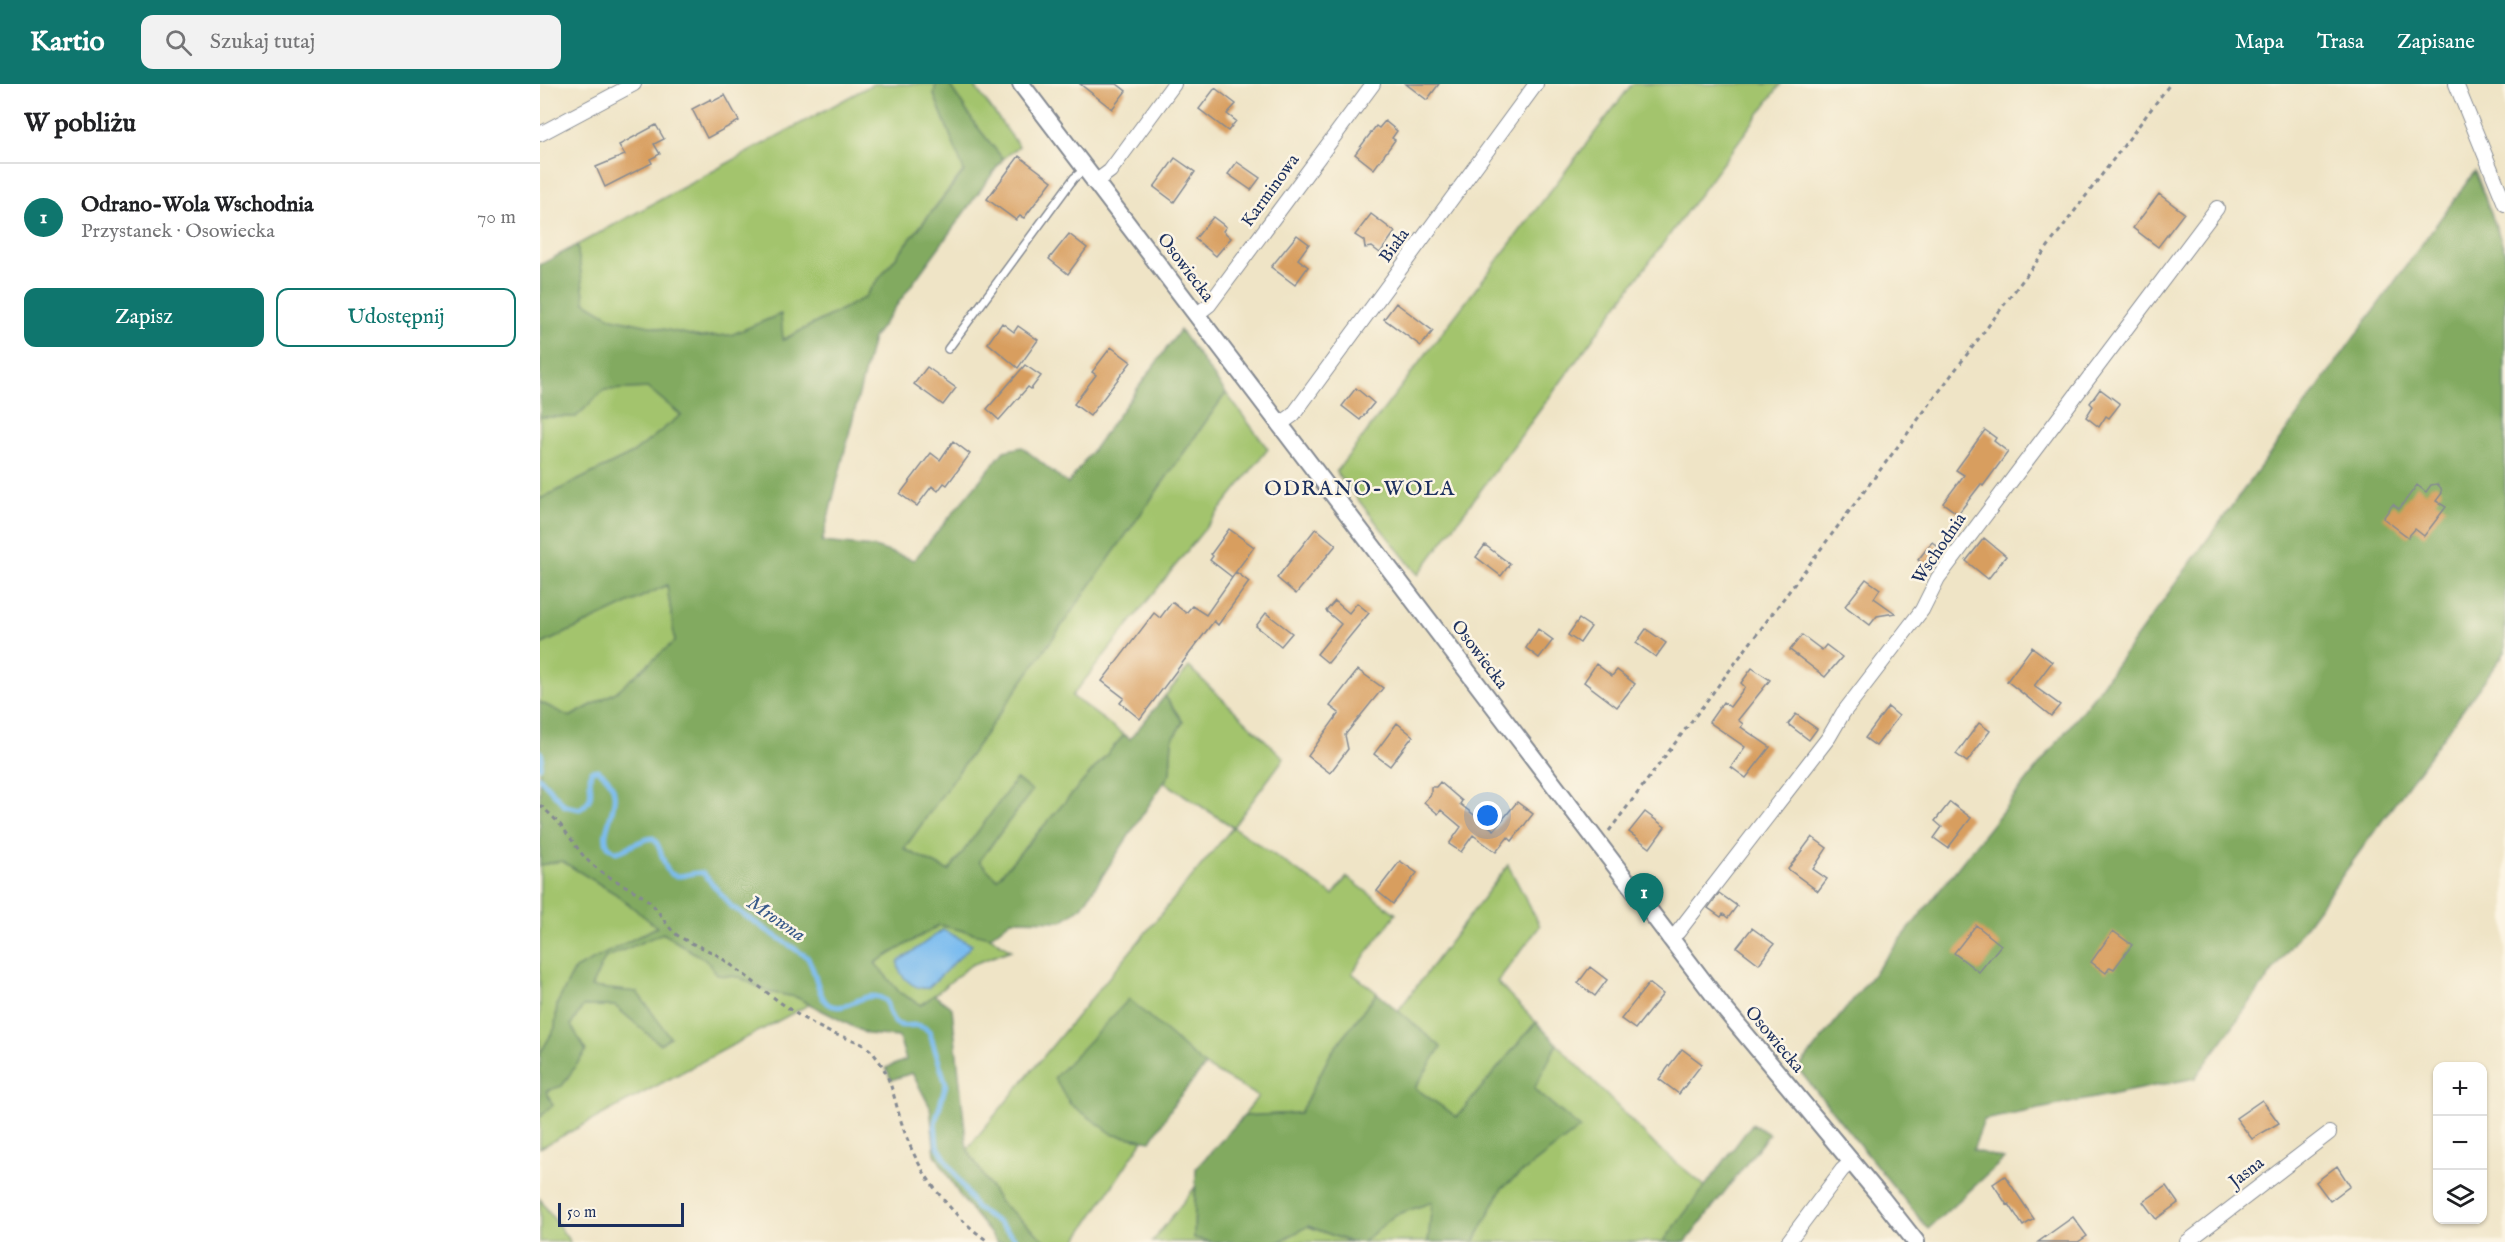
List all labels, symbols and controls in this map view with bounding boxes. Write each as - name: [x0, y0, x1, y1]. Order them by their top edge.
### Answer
- search box: [141, 15, 561, 69]
- text: Kartio: [30, 25, 105, 60]
- icon: search: [162, 26, 195, 59]
- text: Szukaj tutaj: [210, 28, 315, 56]
- text: Mapa: [2235, 29, 2284, 56]
- text: Trasa: [2317, 29, 2364, 56]
- text: Zapisane: [2397, 29, 2475, 56]
- text: W pobliżu: [24, 107, 136, 140]
- street label: Karminowa: [1237, 150, 1305, 232]
- text: Odrano-Wola Wschodnia: [81, 191, 314, 219]
- text: 1: [40, 205, 47, 230]
- text: 70 m: [477, 205, 516, 230]
- text: Przystanek · Osowiecka: [81, 219, 275, 244]
- street label: Biała: [1375, 224, 1415, 268]
- street label: Osowiecka: [1152, 229, 1219, 307]
- button: Zapisz: [24, 288, 264, 347]
- button: Udostępnij: [276, 288, 516, 347]
- district label: ODRANO-WOLA: [1264, 476, 1456, 503]
- street label: Wschodnia: [1908, 509, 1972, 589]
- street label: Osowiecka: [1446, 616, 1513, 694]
- your location: [1473, 801, 1502, 830]
- pin: 1: [1624, 874, 1664, 923]
- water label: Mrowna: [742, 890, 810, 948]
- street label: Osowiecka: [1739, 1002, 1809, 1078]
- map controls: [2433, 1062, 2487, 1224]
- button: +: [2433, 1062, 2487, 1116]
- button: −: [2433, 1116, 2487, 1170]
- street label: Jasna: [2223, 1152, 2269, 1195]
- button: layers: [2433, 1170, 2487, 1224]
- scale bar: [558, 1200, 684, 1228]
- text: 50 m: [567, 1203, 596, 1223]

